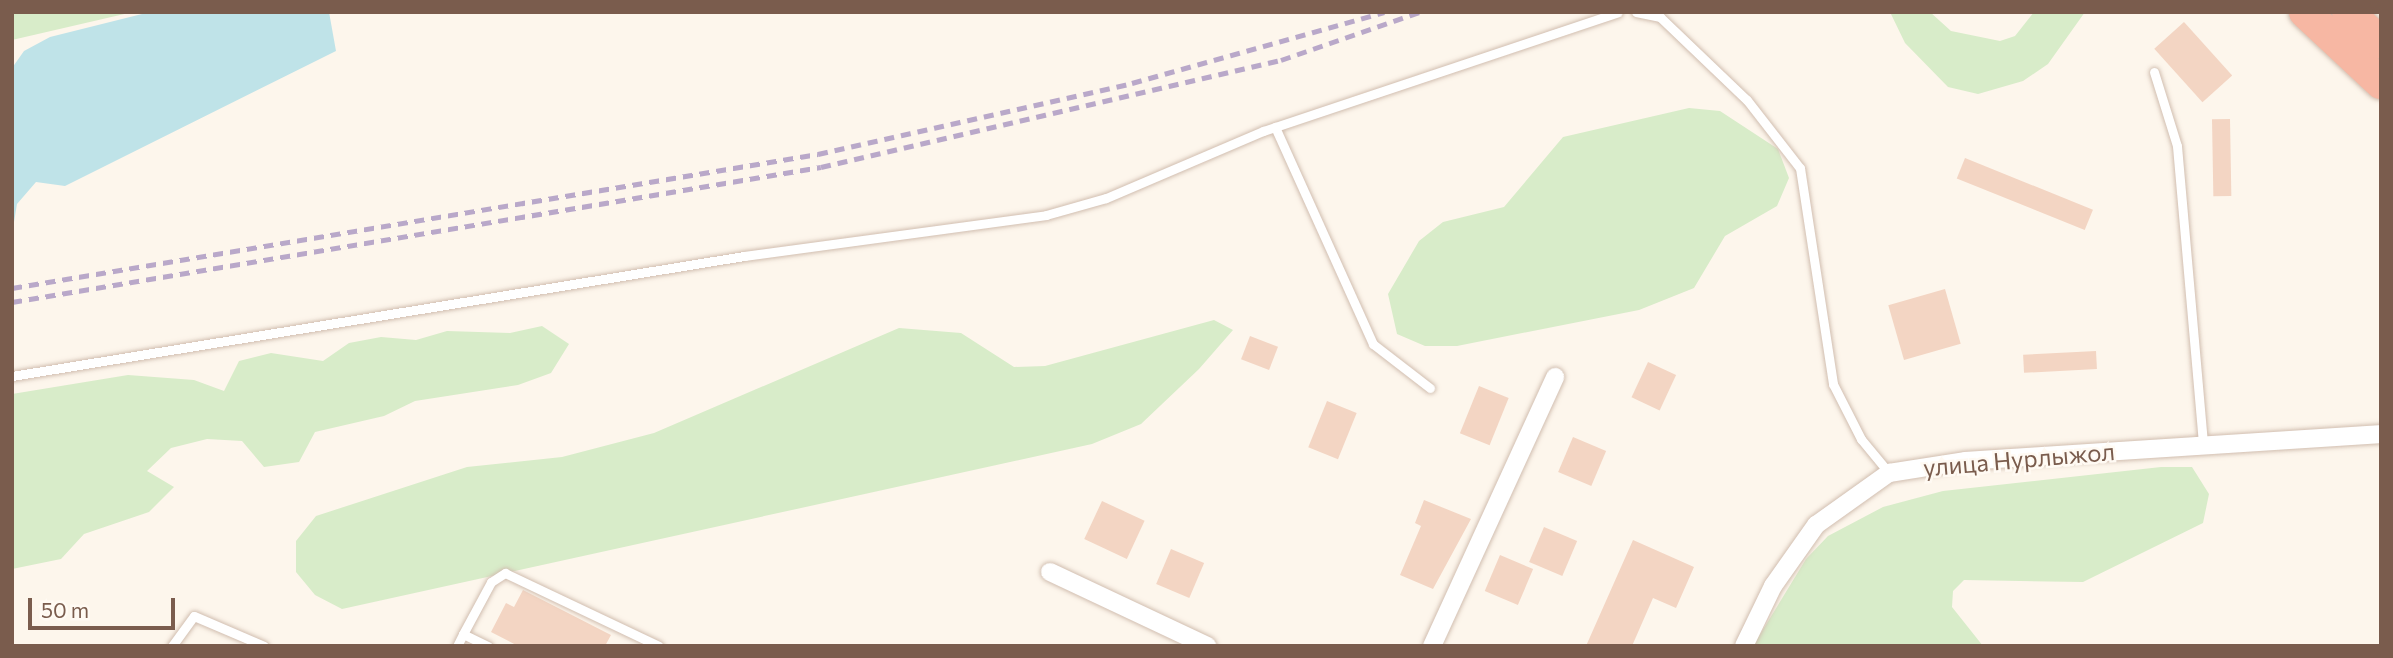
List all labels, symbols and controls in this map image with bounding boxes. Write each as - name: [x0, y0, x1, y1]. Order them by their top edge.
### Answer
- street label: улица Нурлыжол: [1922, 436, 2116, 482]
- scale bar: [32, 584, 178, 628]
- text: 50 m: [41, 597, 89, 622]

